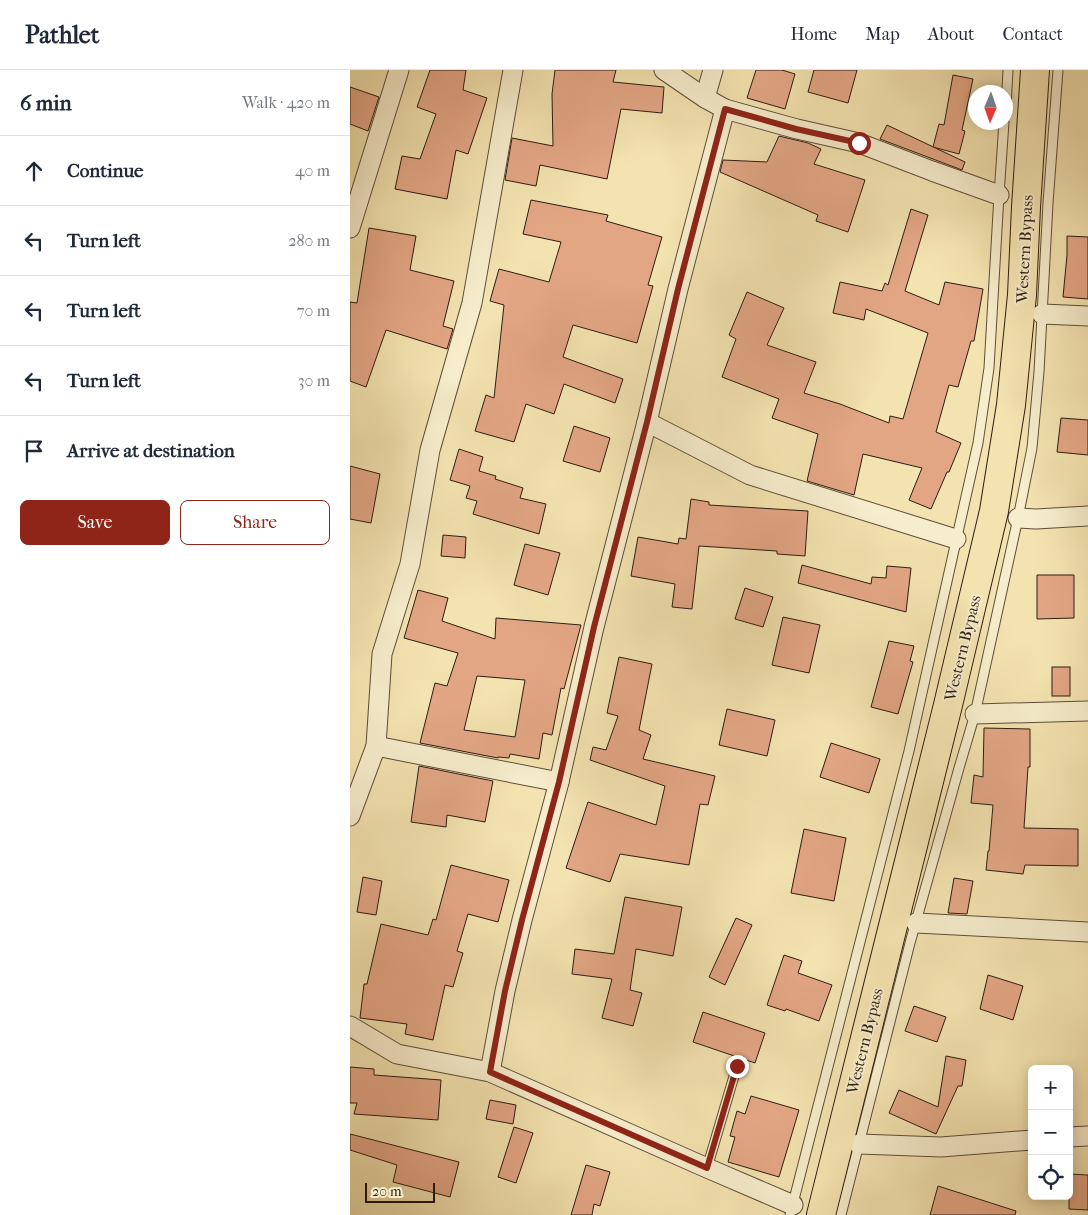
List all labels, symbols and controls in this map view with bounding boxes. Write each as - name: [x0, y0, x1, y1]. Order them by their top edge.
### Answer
- text: Pathlet: [25, 21, 99, 49]
- text: Home: [790, 24, 837, 45]
- text: Map: [865, 24, 900, 45]
- text: About: [928, 24, 974, 45]
- text: Contact: [1002, 24, 1063, 45]
- north arrow: [968, 85, 1013, 130]
- text: 6 min: [20, 91, 72, 115]
- text: Walk · 420 m: [242, 93, 330, 112]
- route start: [848, 132, 871, 155]
- icon: ahead: [20, 157, 48, 185]
- text: Continue: [67, 160, 143, 182]
- text: 40 m: [295, 161, 330, 180]
- street label: Western Bypass: [1012, 194, 1037, 305]
- icon: left: [20, 227, 48, 255]
- text: Turn left: [67, 230, 141, 252]
- text: 280 m: [288, 231, 330, 250]
- icon: left: [20, 297, 48, 325]
- text: Turn left: [67, 300, 141, 322]
- text: 70 m: [297, 301, 330, 320]
- icon: left: [20, 367, 48, 395]
- text: Turn left: [67, 370, 141, 392]
- text: 30 m: [298, 371, 330, 390]
- icon: arrive: [20, 437, 48, 465]
- text: Arrive at destination: [67, 440, 235, 462]
- button: Save: [20, 500, 170, 545]
- button: Share: [180, 500, 330, 545]
- street label: Western Bypass: [940, 593, 985, 704]
- street label: Western Bypass: [842, 986, 887, 1097]
- route end: [726, 1055, 749, 1078]
- map controls: [1028, 1065, 1073, 1200]
- button: +: [1028, 1065, 1073, 1110]
- button: −: [1028, 1110, 1073, 1155]
- button: locate: [1028, 1155, 1073, 1200]
- scale bar: [365, 1180, 435, 1203]
- text: 20 m: [372, 1183, 402, 1200]

